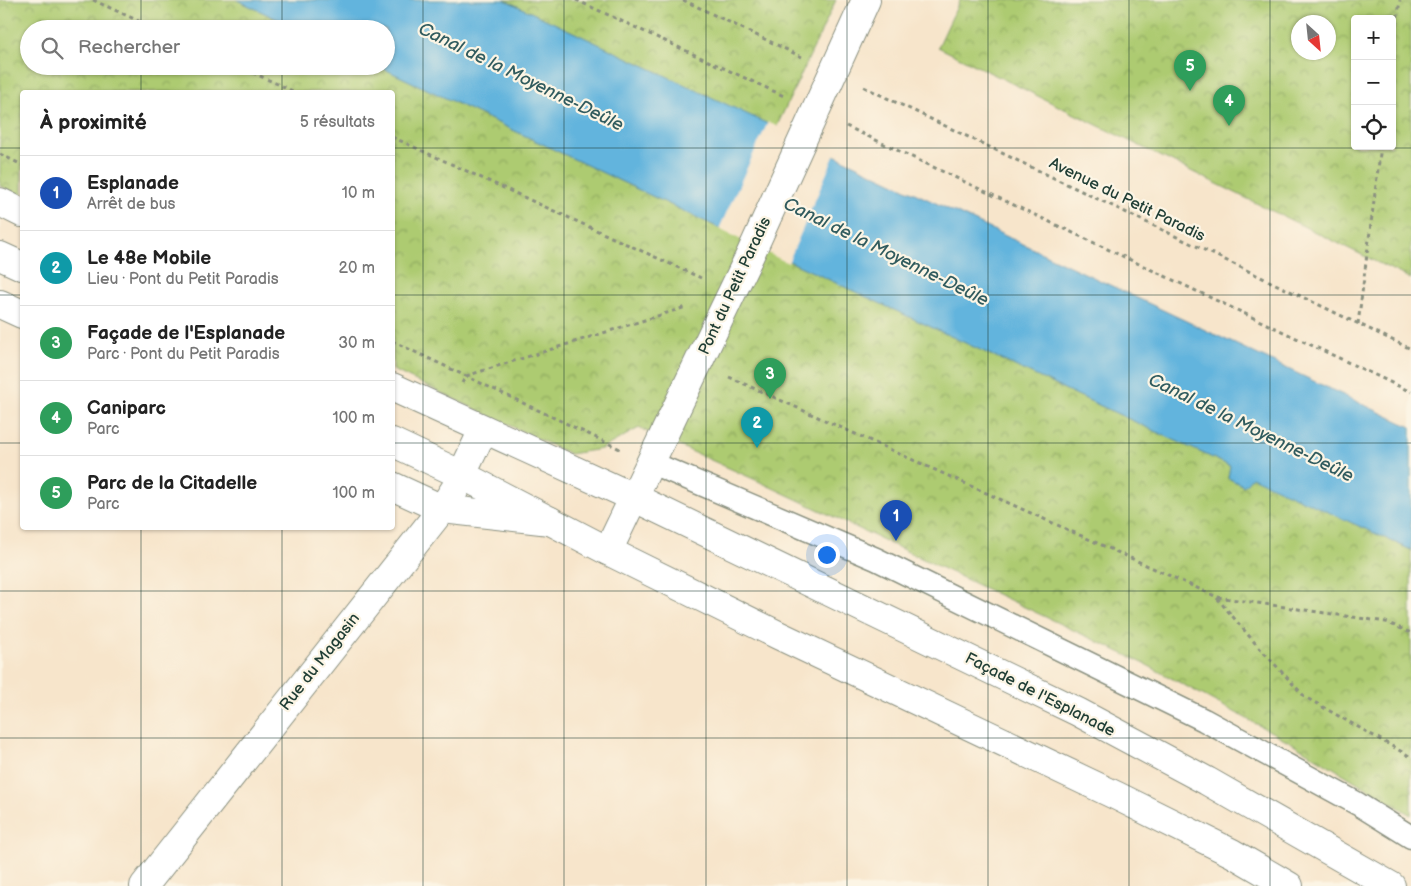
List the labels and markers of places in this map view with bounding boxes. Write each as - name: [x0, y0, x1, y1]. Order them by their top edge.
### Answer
- pin: 5: [1174, 50, 1206, 91]
- pin: 4: [1213, 85, 1245, 126]
- pin: 3: [754, 358, 786, 399]
- pin: 2: [741, 407, 773, 448]
- pin: 1: [880, 500, 912, 541]

